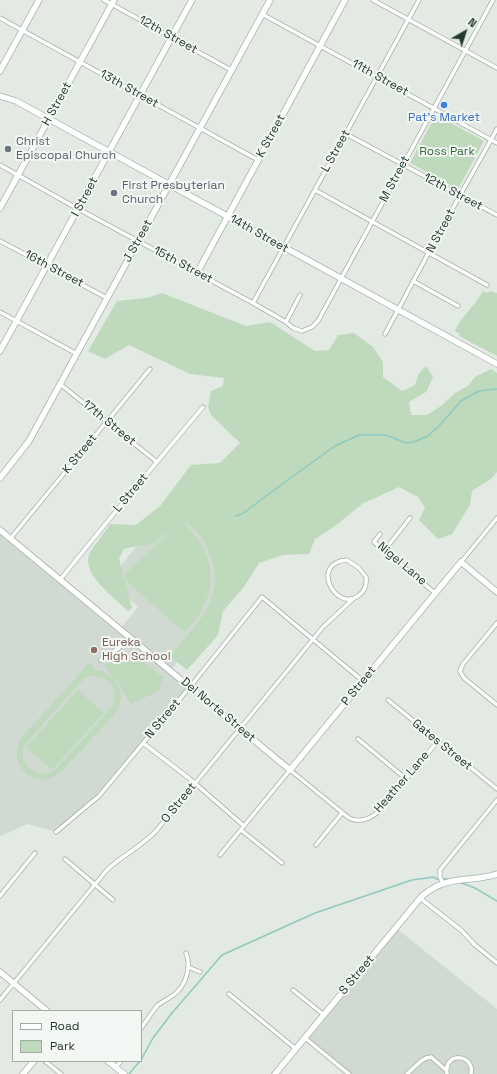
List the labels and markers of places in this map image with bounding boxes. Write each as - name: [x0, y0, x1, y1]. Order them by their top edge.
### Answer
- marker: Pat's Market: [439, 100, 449, 110]
- place label: Pat's Market: [408, 111, 480, 125]
- place label: Christ Episcopal Church: [16, 135, 116, 163]
- marker: Christ Episcopal Church: [3, 144, 13, 154]
- place label: First Presbyterian Church: [122, 179, 225, 207]
- marker: First Presbyterian Church: [109, 188, 119, 198]
- place label: Eureka High School: [102, 636, 171, 664]
- marker: Eureka High School: [89, 645, 99, 655]

